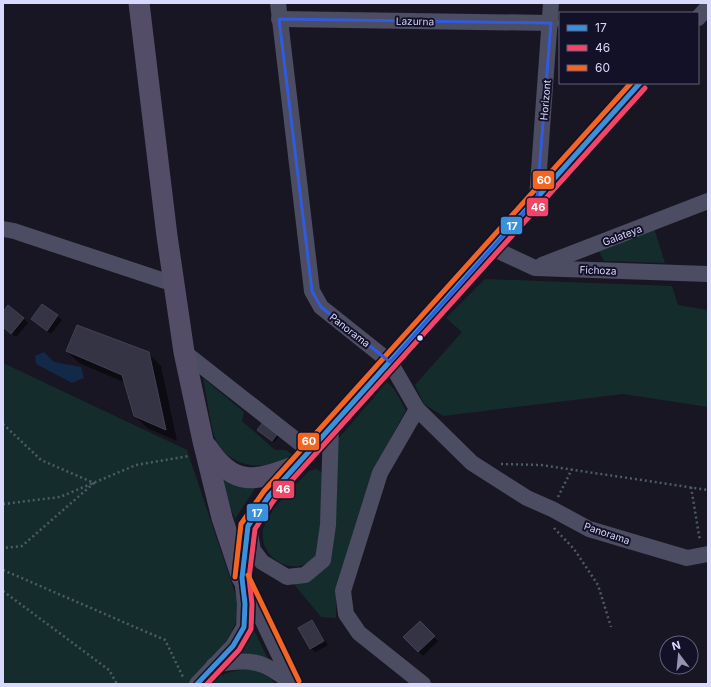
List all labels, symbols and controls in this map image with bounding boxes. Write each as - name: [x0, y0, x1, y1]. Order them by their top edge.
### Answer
- legend: [559, 12, 699, 84]
- street label: Lazurna: [396, 15, 434, 27]
- text: 17: [595, 20, 607, 35]
- text: 46: [595, 40, 610, 55]
- text: 60: [595, 60, 610, 75]
- street label: Horizont: [537, 79, 553, 121]
- line badge: 60: [532, 170, 555, 190]
- text: 60: [537, 173, 551, 187]
- line badge: 46: [526, 197, 549, 217]
- text: 46: [531, 200, 545, 214]
- line badge: 17: [500, 216, 523, 235]
- text: 17: [506, 219, 518, 233]
- street label: Galateya: [601, 222, 643, 248]
- street label: Fichoza: [579, 263, 617, 277]
- street label: Panorama: [328, 311, 372, 349]
- unlabelled marker: [415, 333, 425, 343]
- line badge: 60: [297, 432, 320, 451]
- text: 60: [302, 434, 316, 448]
- line badge: 46: [272, 480, 295, 499]
- text: 46: [276, 482, 290, 496]
- line badge: 17: [246, 503, 269, 522]
- text: 17: [251, 506, 263, 520]
- street label: Panorama: [583, 520, 631, 546]
- north arrow: [659, 635, 699, 675]
- text: N: [670, 638, 682, 653]

